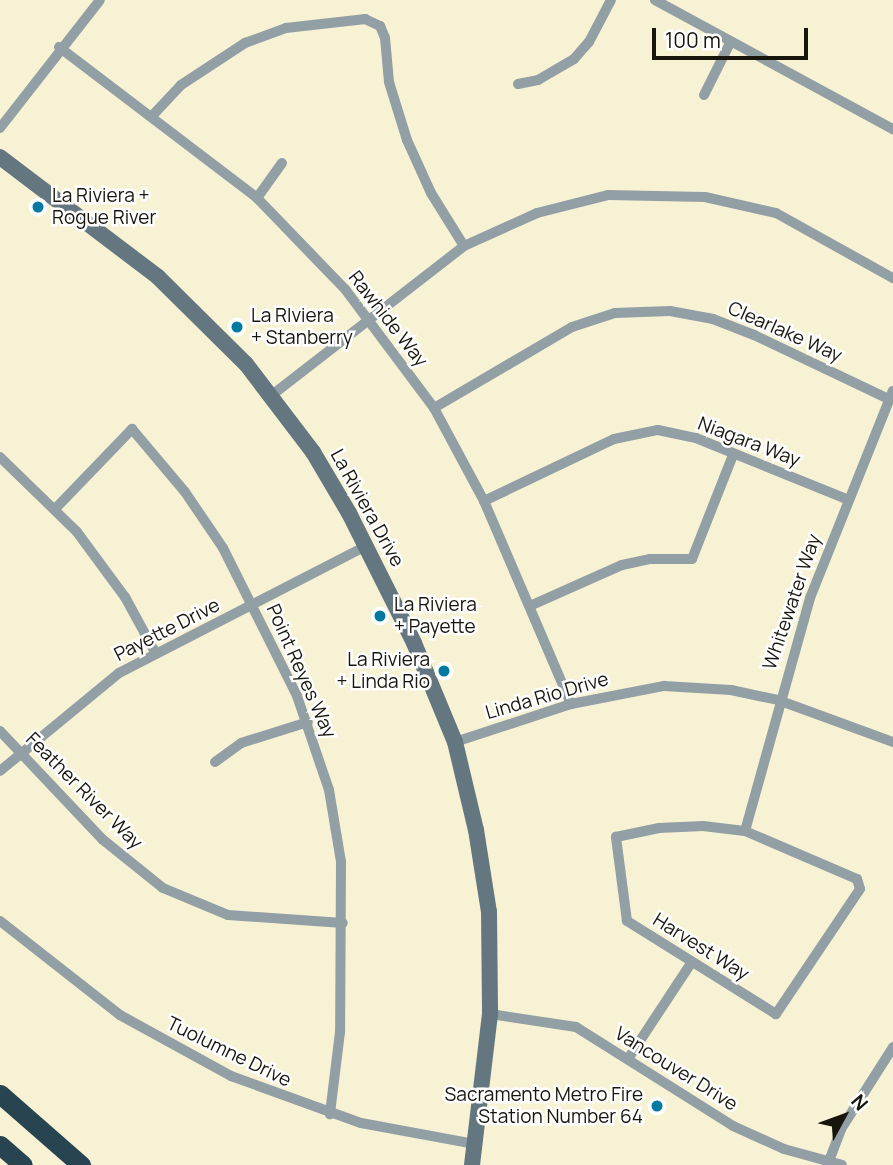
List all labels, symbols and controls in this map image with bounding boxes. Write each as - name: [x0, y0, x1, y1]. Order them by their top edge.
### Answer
- scale bar: [655, 14, 811, 58]
- text: 100 m: [665, 26, 721, 54]
- place label: La Riviera + Rogue River: [52, 185, 156, 229]
- marker: La Riviera + Rogue River: [30, 199, 46, 215]
- street label: Rawhide Way: [343, 266, 433, 372]
- street label: Clearlake Way: [724, 297, 846, 367]
- place label: La RIviera + Stanberry: [251, 305, 353, 349]
- marker: La RIviera + Stanberry: [229, 319, 245, 335]
- street label: Niagara Way: [695, 412, 803, 472]
- street label: La Riviera Drive: [325, 445, 409, 571]
- street label: Whitewater Way: [758, 531, 826, 673]
- street label: Payette Drive: [111, 594, 223, 666]
- place label: La Riviera + Payette: [394, 594, 477, 638]
- street label: Point Reyes Way: [261, 601, 341, 741]
- marker: La Riviera + Payette: [372, 608, 388, 624]
- place label: La Riviera + Linda Rio: [337, 649, 430, 693]
- marker: La Riviera + Linda Rio: [436, 663, 452, 679]
- street label: Linda Rio Drive: [483, 668, 611, 724]
- street label: Feather River Way: [21, 728, 147, 854]
- street label: Harvest Way: [649, 908, 753, 986]
- street label: Tuolumne Drive: [163, 1012, 295, 1092]
- street label: Vancouver Drive: [610, 1022, 742, 1116]
- north arrow: [809, 1081, 879, 1151]
- place label: Sacramento Metro Fire Station Number 64: [445, 1084, 643, 1128]
- text: N: [846, 1089, 874, 1116]
- marker: Sacramento Metro Fire Station Number 64: [649, 1098, 665, 1114]

